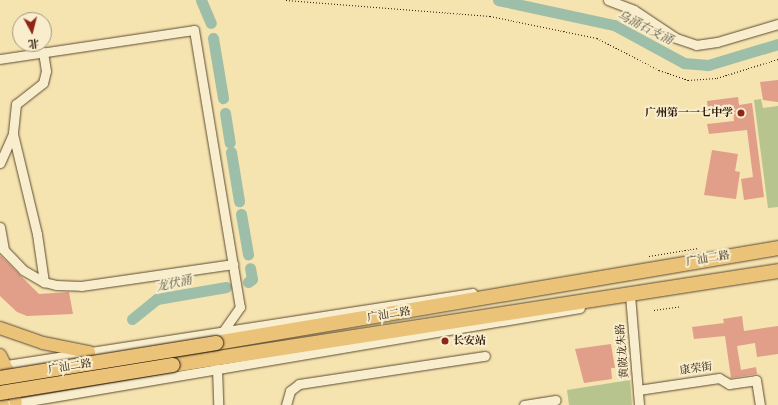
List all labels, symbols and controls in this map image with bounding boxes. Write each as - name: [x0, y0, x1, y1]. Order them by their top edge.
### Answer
- water label: 乌涌右支涌: [615, 8, 675, 48]
- north arrow: [12, 12, 52, 52]
- text: 北: [27, 36, 40, 51]
- place label: 广州第一一七中学: [645, 106, 733, 120]
- marker: 广州第一一七中学: [736, 108, 746, 118]
- street label: 广汕二路: [685, 249, 731, 269]
- water label: 龙伏涌: [155, 273, 193, 295]
- street label: 广汕二路: [366, 305, 412, 325]
- street label: 黄陂龙朱路: [614, 323, 632, 379]
- place label: 长安站: [453, 334, 486, 348]
- marker: 长安站: [440, 336, 450, 346]
- street label: 广汕二路: [47, 357, 93, 377]
- street label: 康荣街: [679, 360, 713, 378]

